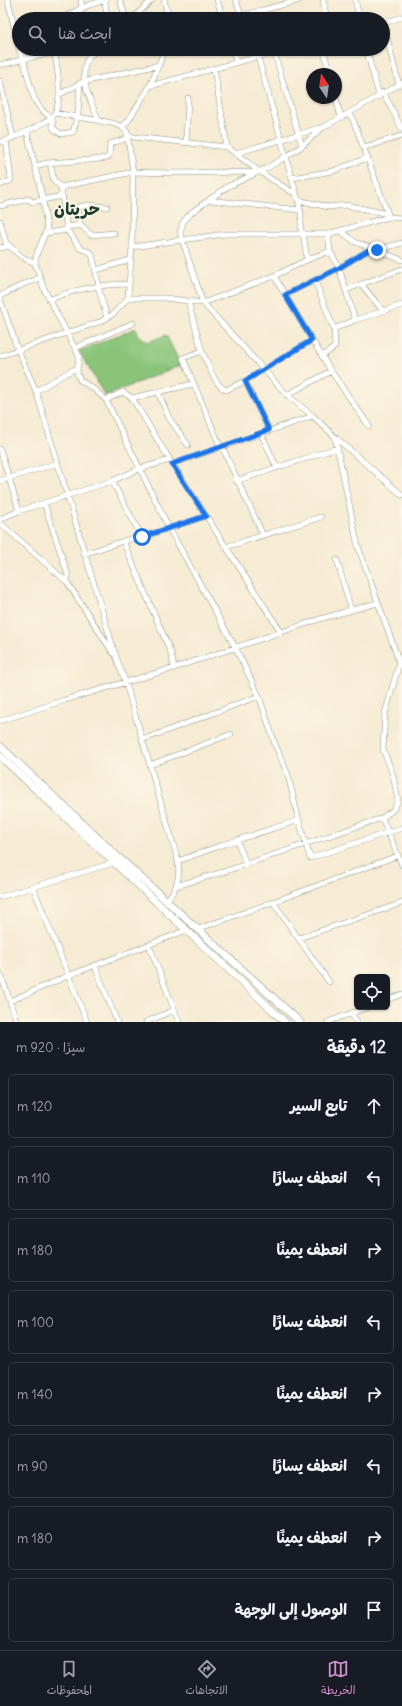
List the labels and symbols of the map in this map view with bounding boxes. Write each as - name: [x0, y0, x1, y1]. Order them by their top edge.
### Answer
- north arrow: [306, 68, 342, 104]
- district label: حريتان: [54, 198, 100, 220]
- route end: [368, 241, 386, 259]
- route start: [133, 528, 151, 546]

